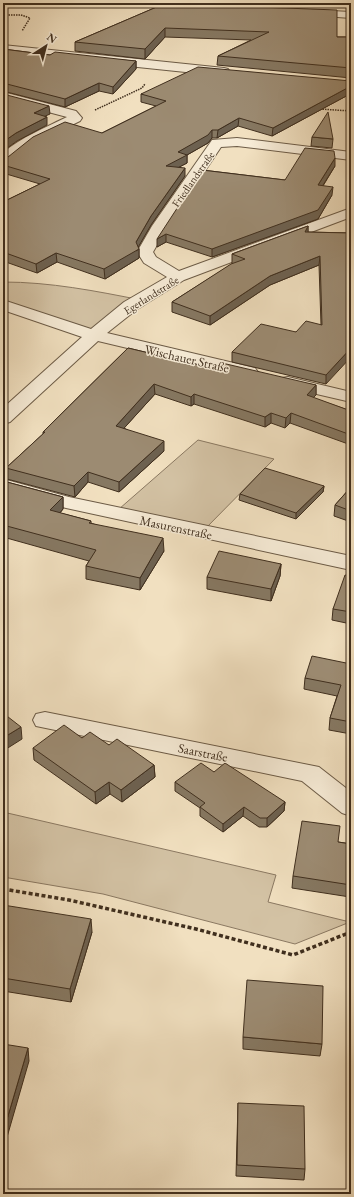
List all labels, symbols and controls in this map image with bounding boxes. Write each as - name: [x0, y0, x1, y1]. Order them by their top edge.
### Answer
- north arrow: [26, 26, 66, 66]
- text: N: [44, 30, 60, 46]
- street label: Friedlandstraße: [169, 148, 218, 210]
- street label: Egerlandstraße: [121, 272, 182, 317]
- street label: Wischauer Straße: [143, 340, 231, 376]
- street label: Masurenstraße: [138, 512, 214, 543]
- street label: Saarstraße: [177, 739, 229, 766]

